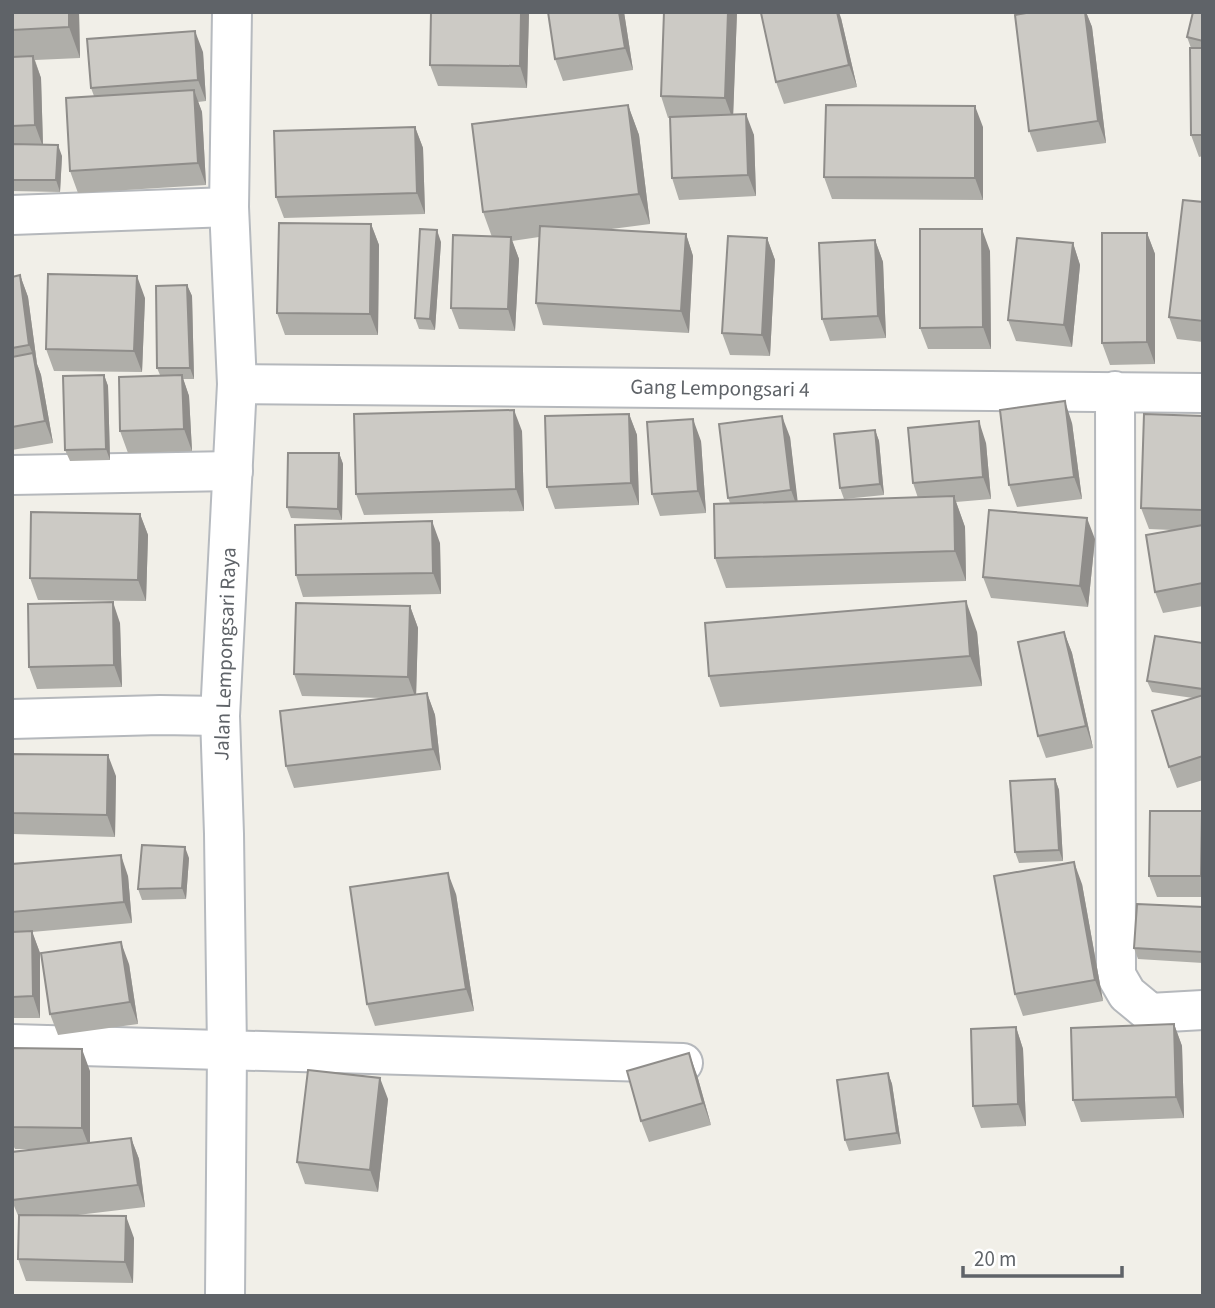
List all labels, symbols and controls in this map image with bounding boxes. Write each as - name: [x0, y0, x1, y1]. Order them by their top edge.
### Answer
- street label: Gang Lempongsari 4: [630, 371, 810, 405]
- street label: Jalan Lempongsari Raya: [206, 547, 244, 761]
- scale bar: [963, 1234, 1122, 1278]
- text: 20 m: [974, 1244, 1016, 1274]

